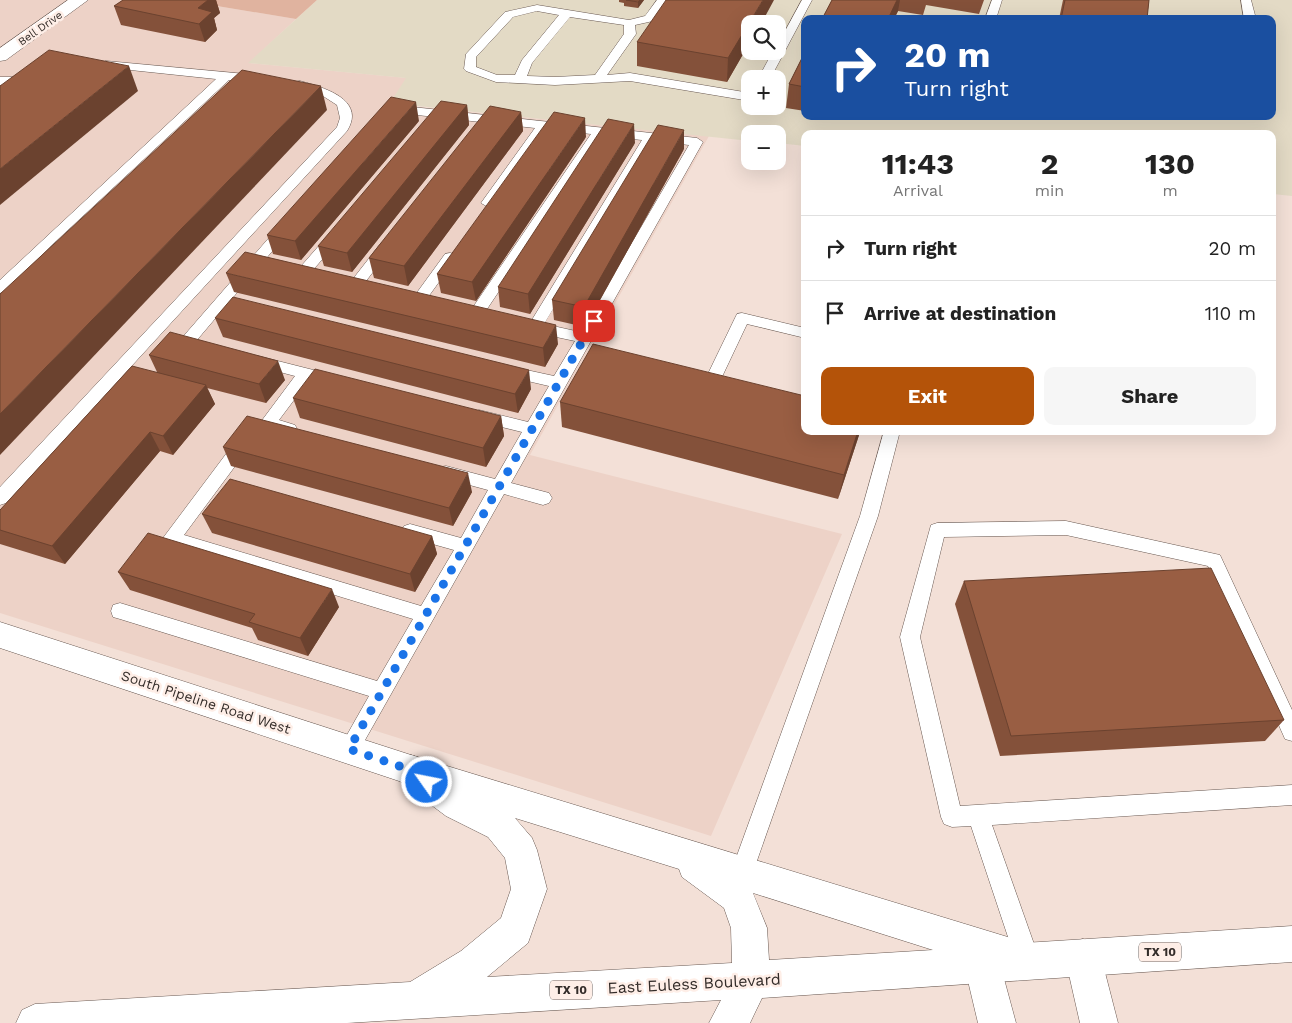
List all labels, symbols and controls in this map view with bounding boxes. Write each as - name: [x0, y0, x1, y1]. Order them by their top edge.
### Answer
- street label: Bell Drive: [16, 8, 65, 48]
- map controls: [741, 15, 786, 170]
- button: search: [741, 15, 786, 60]
- text: 20 m: [904, 34, 990, 76]
- icon: right: [821, 35, 886, 100]
- button: +: [741, 70, 786, 115]
- text: Turn right: [904, 76, 1009, 101]
- button: −: [741, 125, 786, 170]
- text: 11:43: [882, 146, 954, 181]
- text: 2: [1041, 146, 1058, 181]
- text: 130: [1145, 146, 1195, 181]
- text: Arrival: [893, 181, 943, 200]
- text: min: [1035, 181, 1064, 200]
- text: m: [1162, 181, 1178, 200]
- icon: right: [821, 234, 849, 262]
- text: Turn right: [864, 237, 957, 260]
- text: 20 m: [1209, 237, 1256, 260]
- icon: arrive: [821, 299, 849, 327]
- pin: [573, 300, 615, 342]
- text: Arrive at destination: [864, 302, 1056, 325]
- text: 110 m: [1205, 302, 1256, 325]
- icon: arrive: [580, 307, 608, 335]
- button: Exit: [821, 367, 1034, 425]
- button: Share: [1044, 367, 1256, 425]
- street label: South Pipeline Road West: [119, 667, 293, 737]
- position arrow: [400, 755, 452, 807]
- road number: TX 10: [1139, 942, 1181, 962]
- street label: East Euless Boulevard: [607, 969, 781, 998]
- road number: TX 10: [550, 980, 592, 1000]

